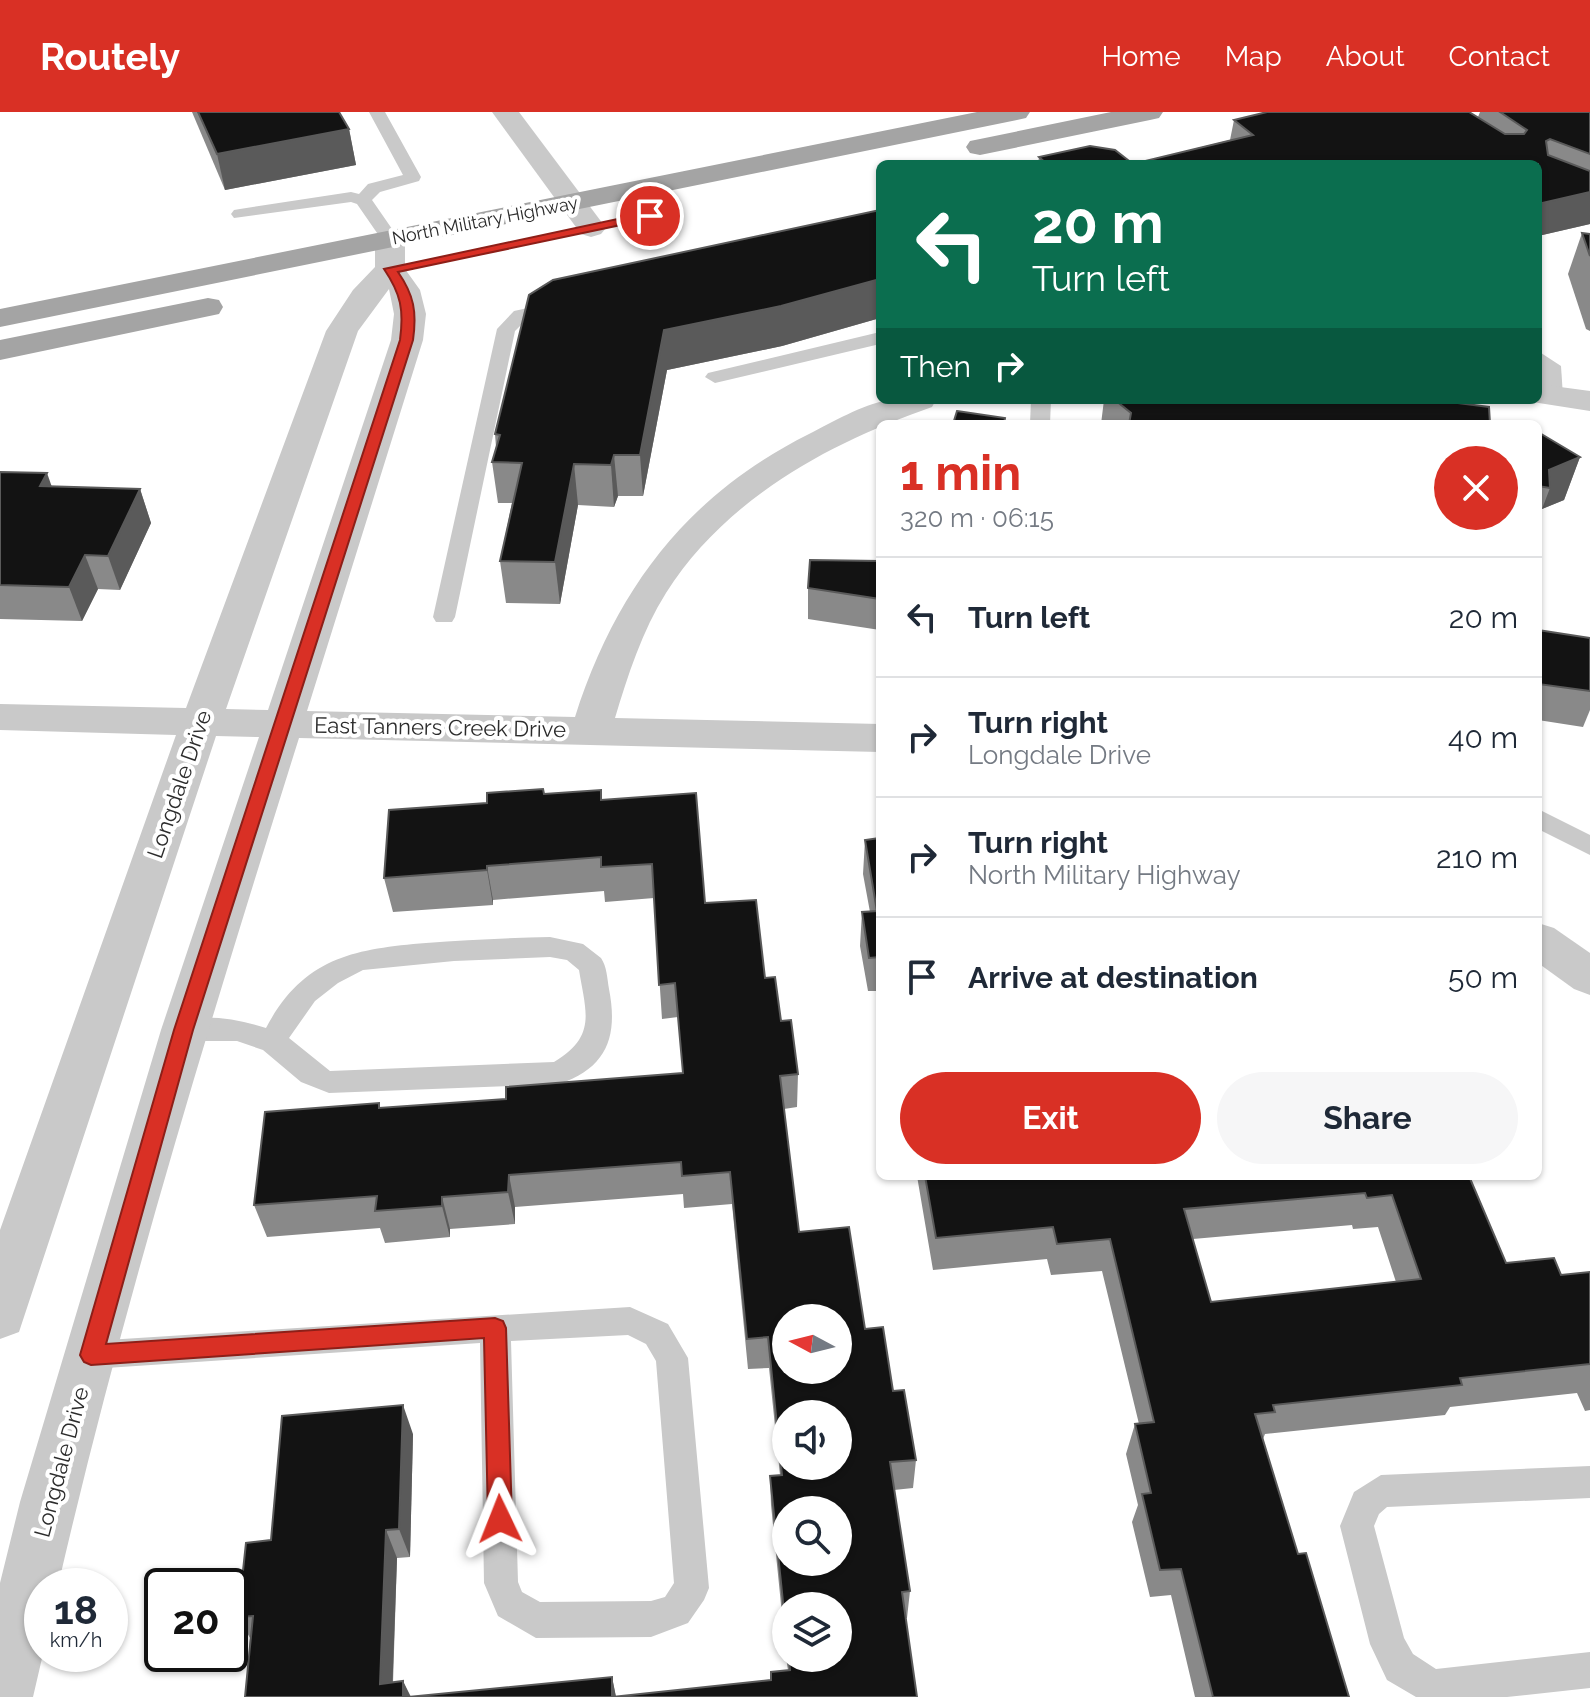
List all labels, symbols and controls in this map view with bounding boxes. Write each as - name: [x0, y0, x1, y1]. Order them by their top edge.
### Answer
- text: Routely: [40, 34, 180, 79]
- text: Home: [1101, 40, 1181, 73]
- text: Map: [1225, 40, 1282, 73]
- text: About: [1326, 40, 1405, 73]
- text: Contact: [1449, 40, 1550, 73]
- pin: [616, 182, 684, 250]
- text: 20 m: [1032, 190, 1164, 256]
- street label: North Military Highway: [390, 192, 580, 248]
- icon: left: [900, 192, 1004, 296]
- icon: arrive: [628, 194, 672, 238]
- text: Turn left: [1032, 257, 1170, 299]
- icon: right: [987, 344, 1031, 388]
- text: Then: [900, 349, 971, 384]
- text: 1 min: [900, 445, 1021, 501]
- button: close: [1434, 446, 1518, 530]
- text: 320 m · 06:15: [900, 503, 1054, 533]
- icon: left: [900, 595, 944, 639]
- text: Turn left: [968, 600, 1090, 635]
- text: 20 m: [1449, 600, 1518, 635]
- text: Turn right: [968, 705, 1108, 740]
- street label: Longdale Drive: [142, 707, 217, 861]
- street label: East Tanners Creek Drive: [314, 712, 566, 742]
- icon: right: [900, 715, 944, 759]
- text: 40 m: [1448, 720, 1518, 755]
- text: Longdale Drive: [968, 740, 1151, 770]
- text: Turn right: [968, 825, 1108, 860]
- icon: right: [900, 835, 944, 879]
- text: 210 m: [1436, 840, 1518, 875]
- text: North Military Highway: [968, 860, 1241, 890]
- icon: arrive: [900, 955, 944, 999]
- text: Arrive at destination: [968, 960, 1258, 995]
- text: 50 m: [1448, 960, 1518, 995]
- button: Exit: [900, 1072, 1201, 1164]
- button: Share: [1217, 1072, 1518, 1164]
- north arrow: [772, 1304, 852, 1384]
- map controls: [772, 1304, 852, 1672]
- street label: Longdale Drive: [28, 1384, 94, 1540]
- button: sound: [772, 1400, 852, 1480]
- position arrow: [458, 1477, 542, 1561]
- button: search: [772, 1496, 852, 1576]
- speed limit sign: 20: [144, 1568, 248, 1672]
- text: 18: [54, 1586, 98, 1633]
- button: layers: [772, 1592, 852, 1672]
- text: km/h: [50, 1628, 102, 1652]

